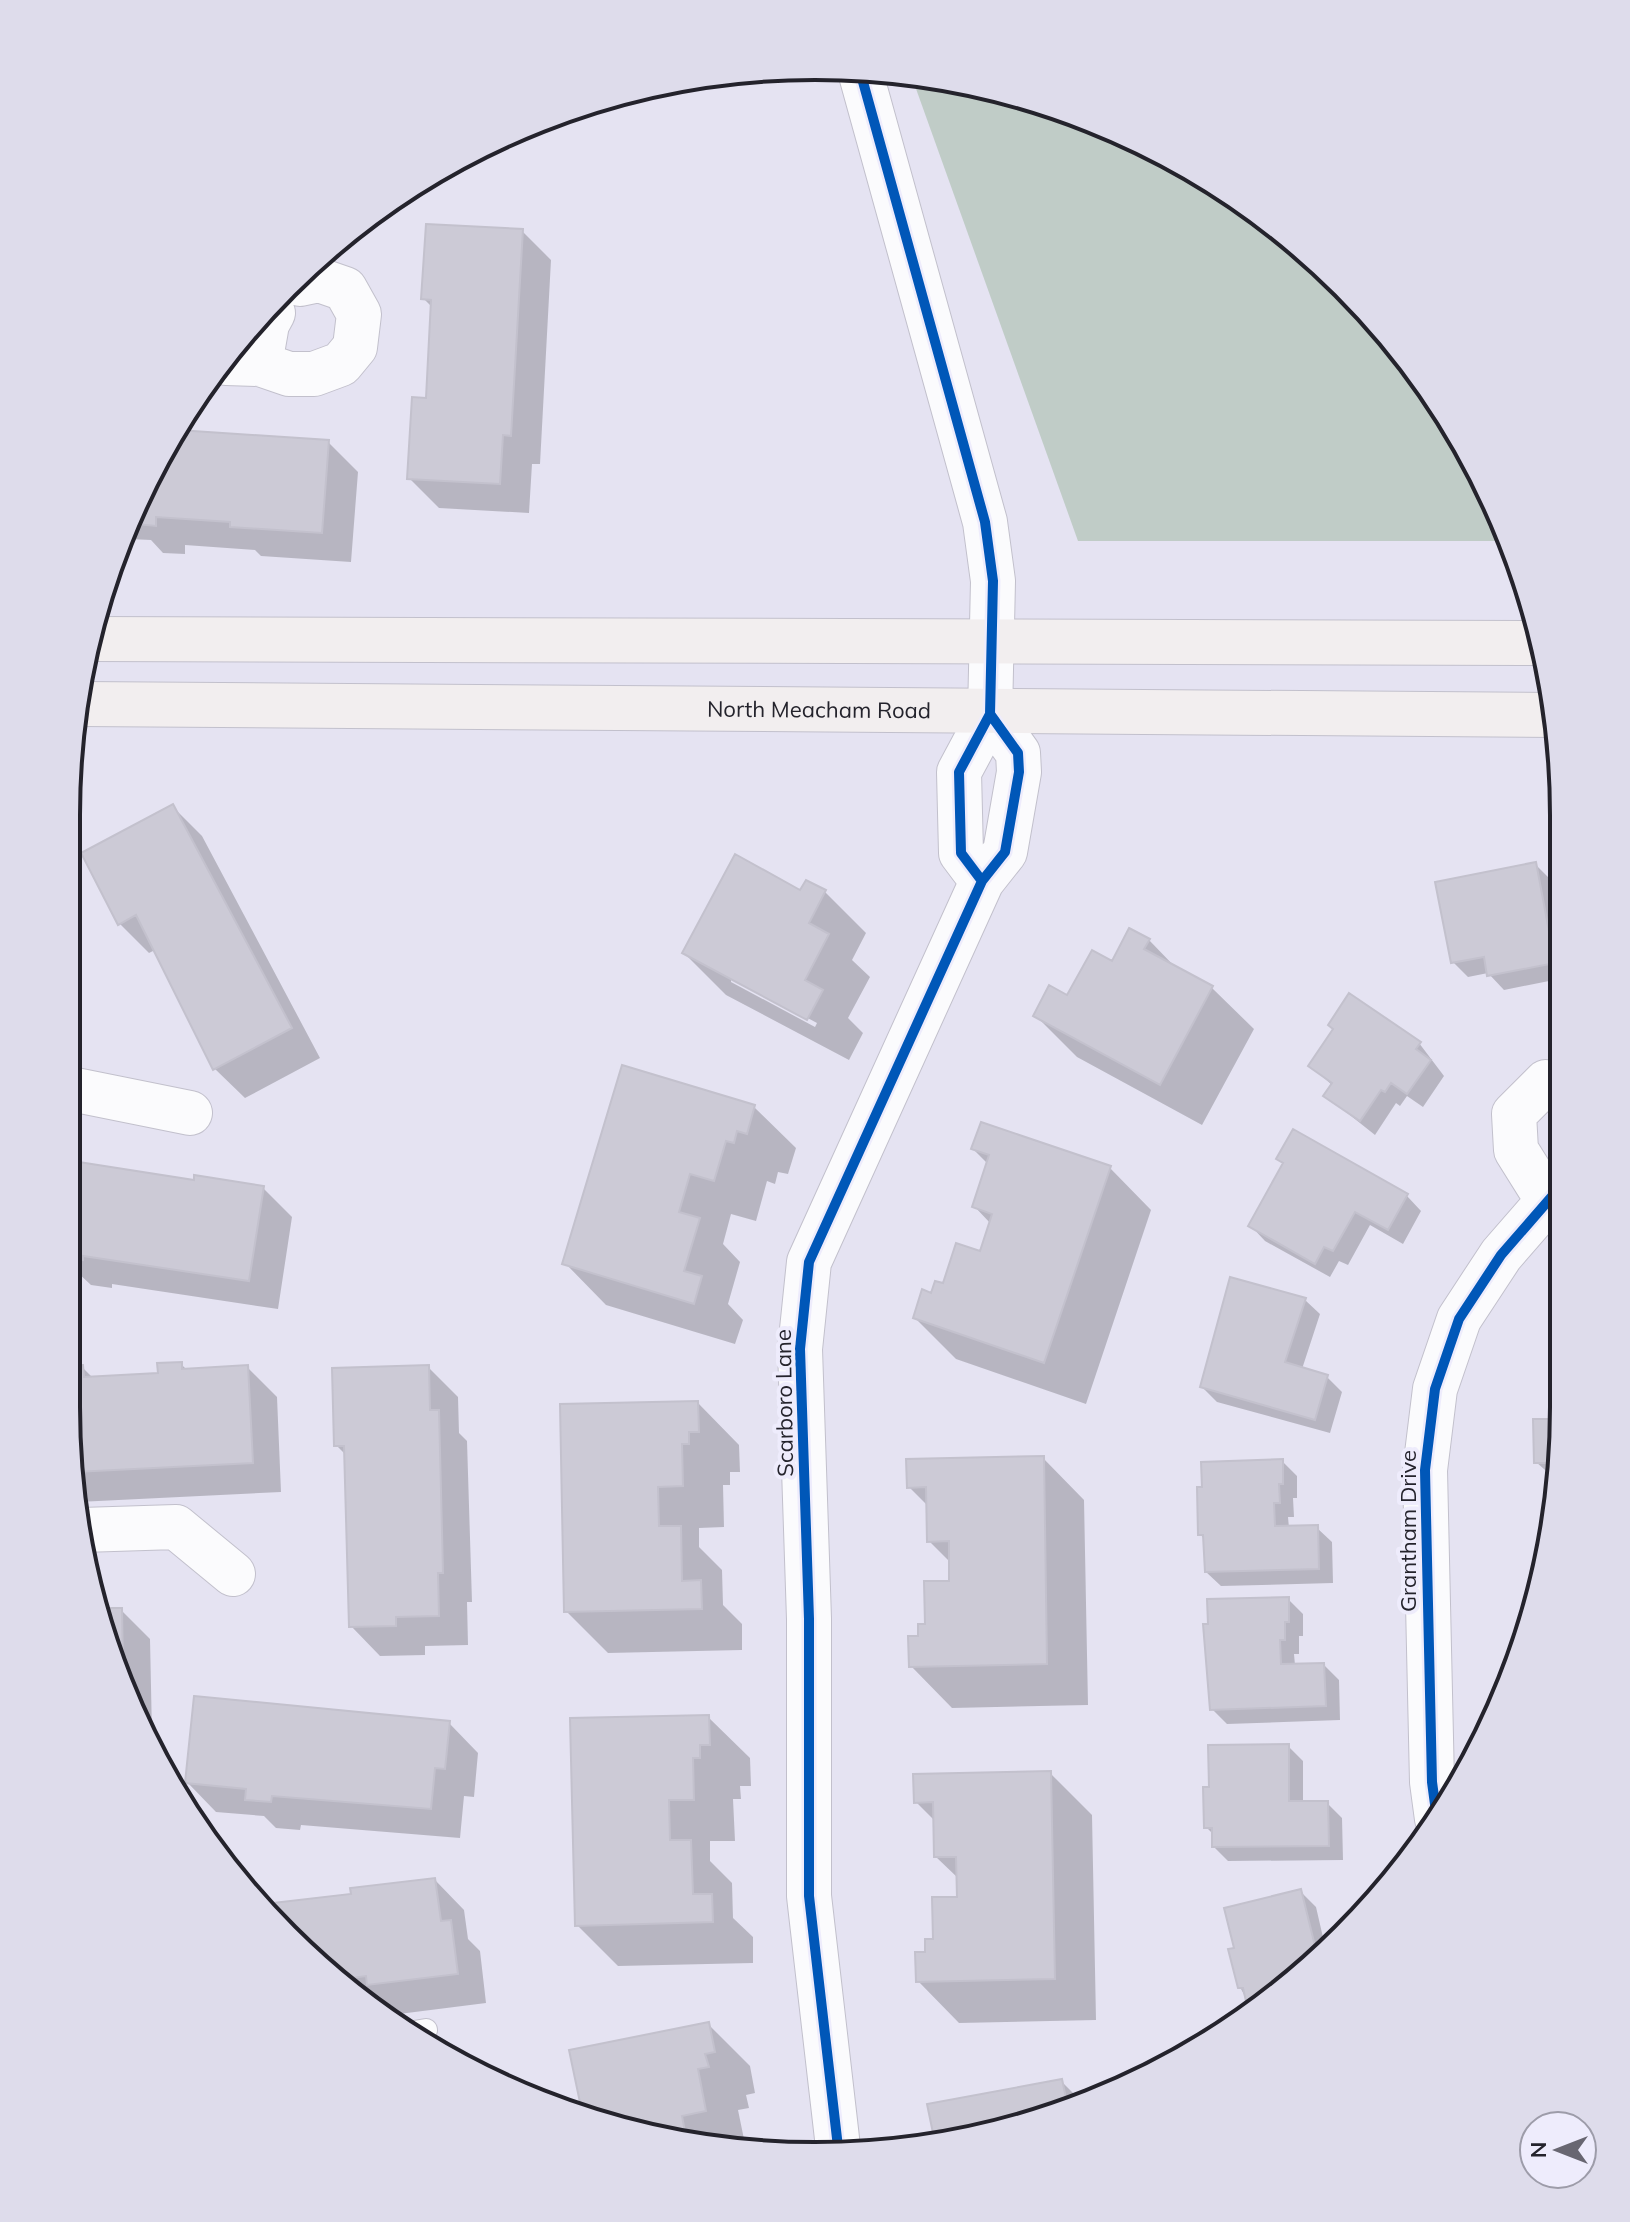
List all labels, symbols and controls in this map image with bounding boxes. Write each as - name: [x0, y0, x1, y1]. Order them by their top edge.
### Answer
- street label: North Meacham Road: [707, 695, 931, 724]
- street label: Scarboro Lane: [769, 1329, 799, 1477]
- street label: Grantham Drive: [1394, 1450, 1422, 1612]
- north arrow: [1518, 2110, 1598, 2190]
- text: N: [1524, 2142, 1552, 2158]

